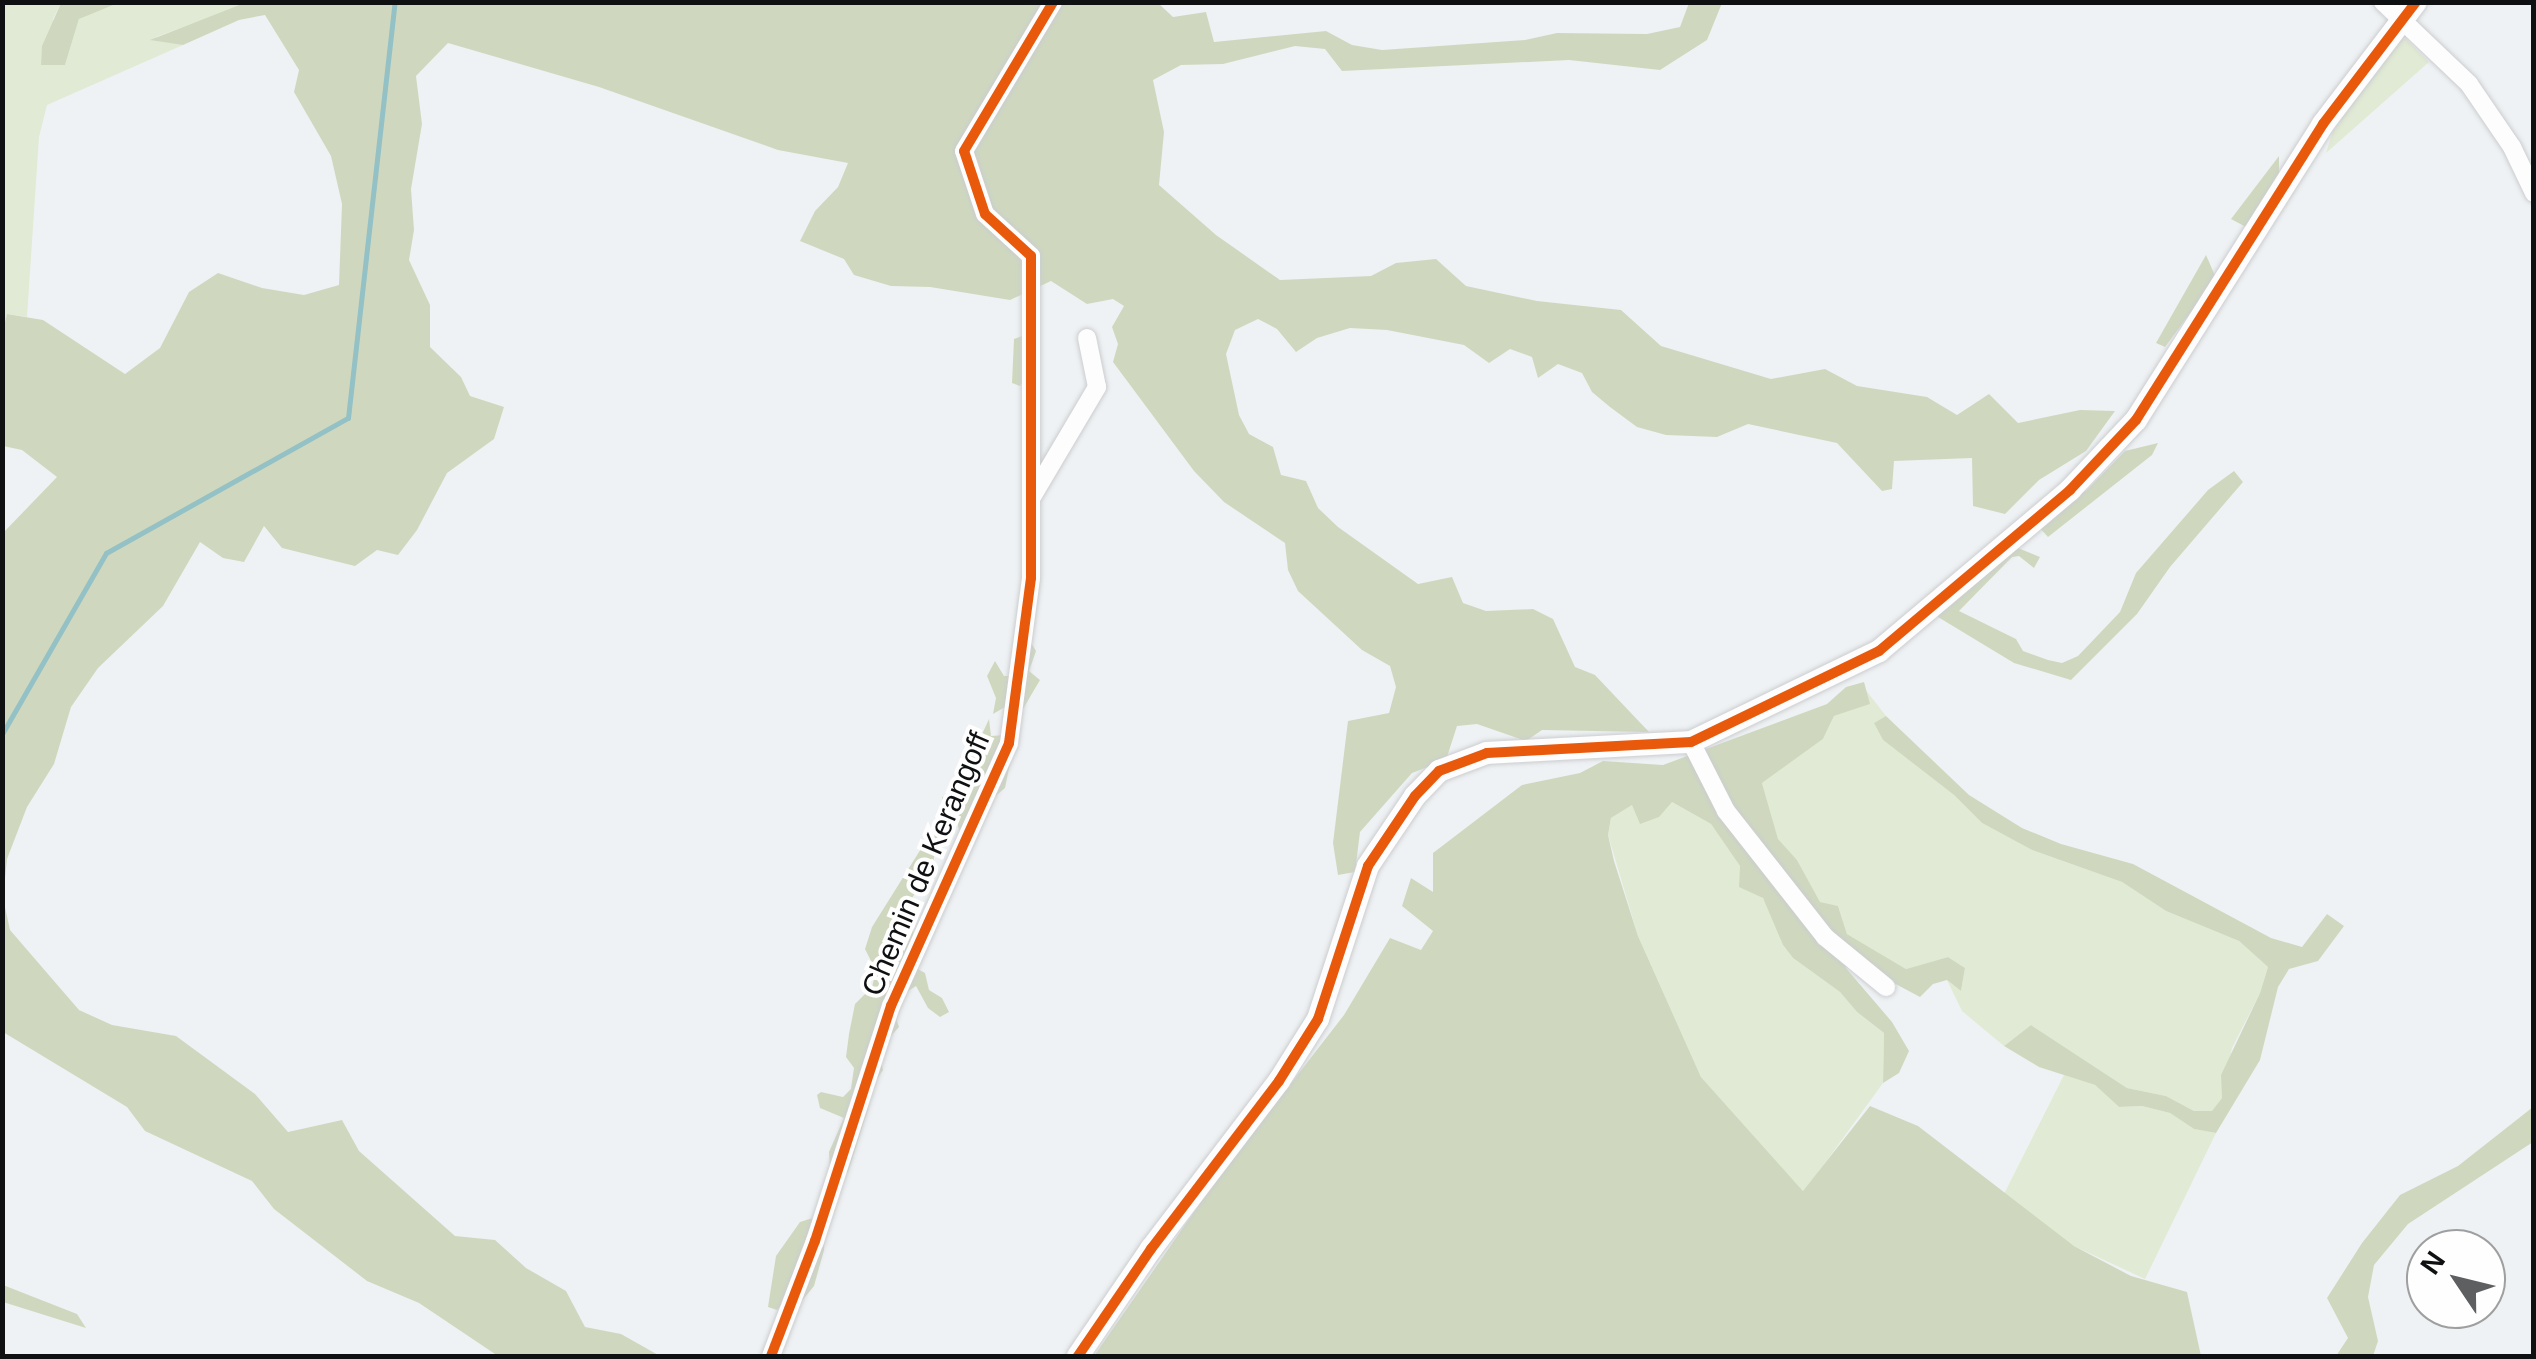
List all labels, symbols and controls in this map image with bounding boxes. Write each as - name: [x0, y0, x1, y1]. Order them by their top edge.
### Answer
- street label: Chemin de Kerangoff: [854, 727, 998, 1001]
- north arrow: [2406, 1229, 2506, 1329]
- text: N: [2414, 1245, 2451, 1280]

